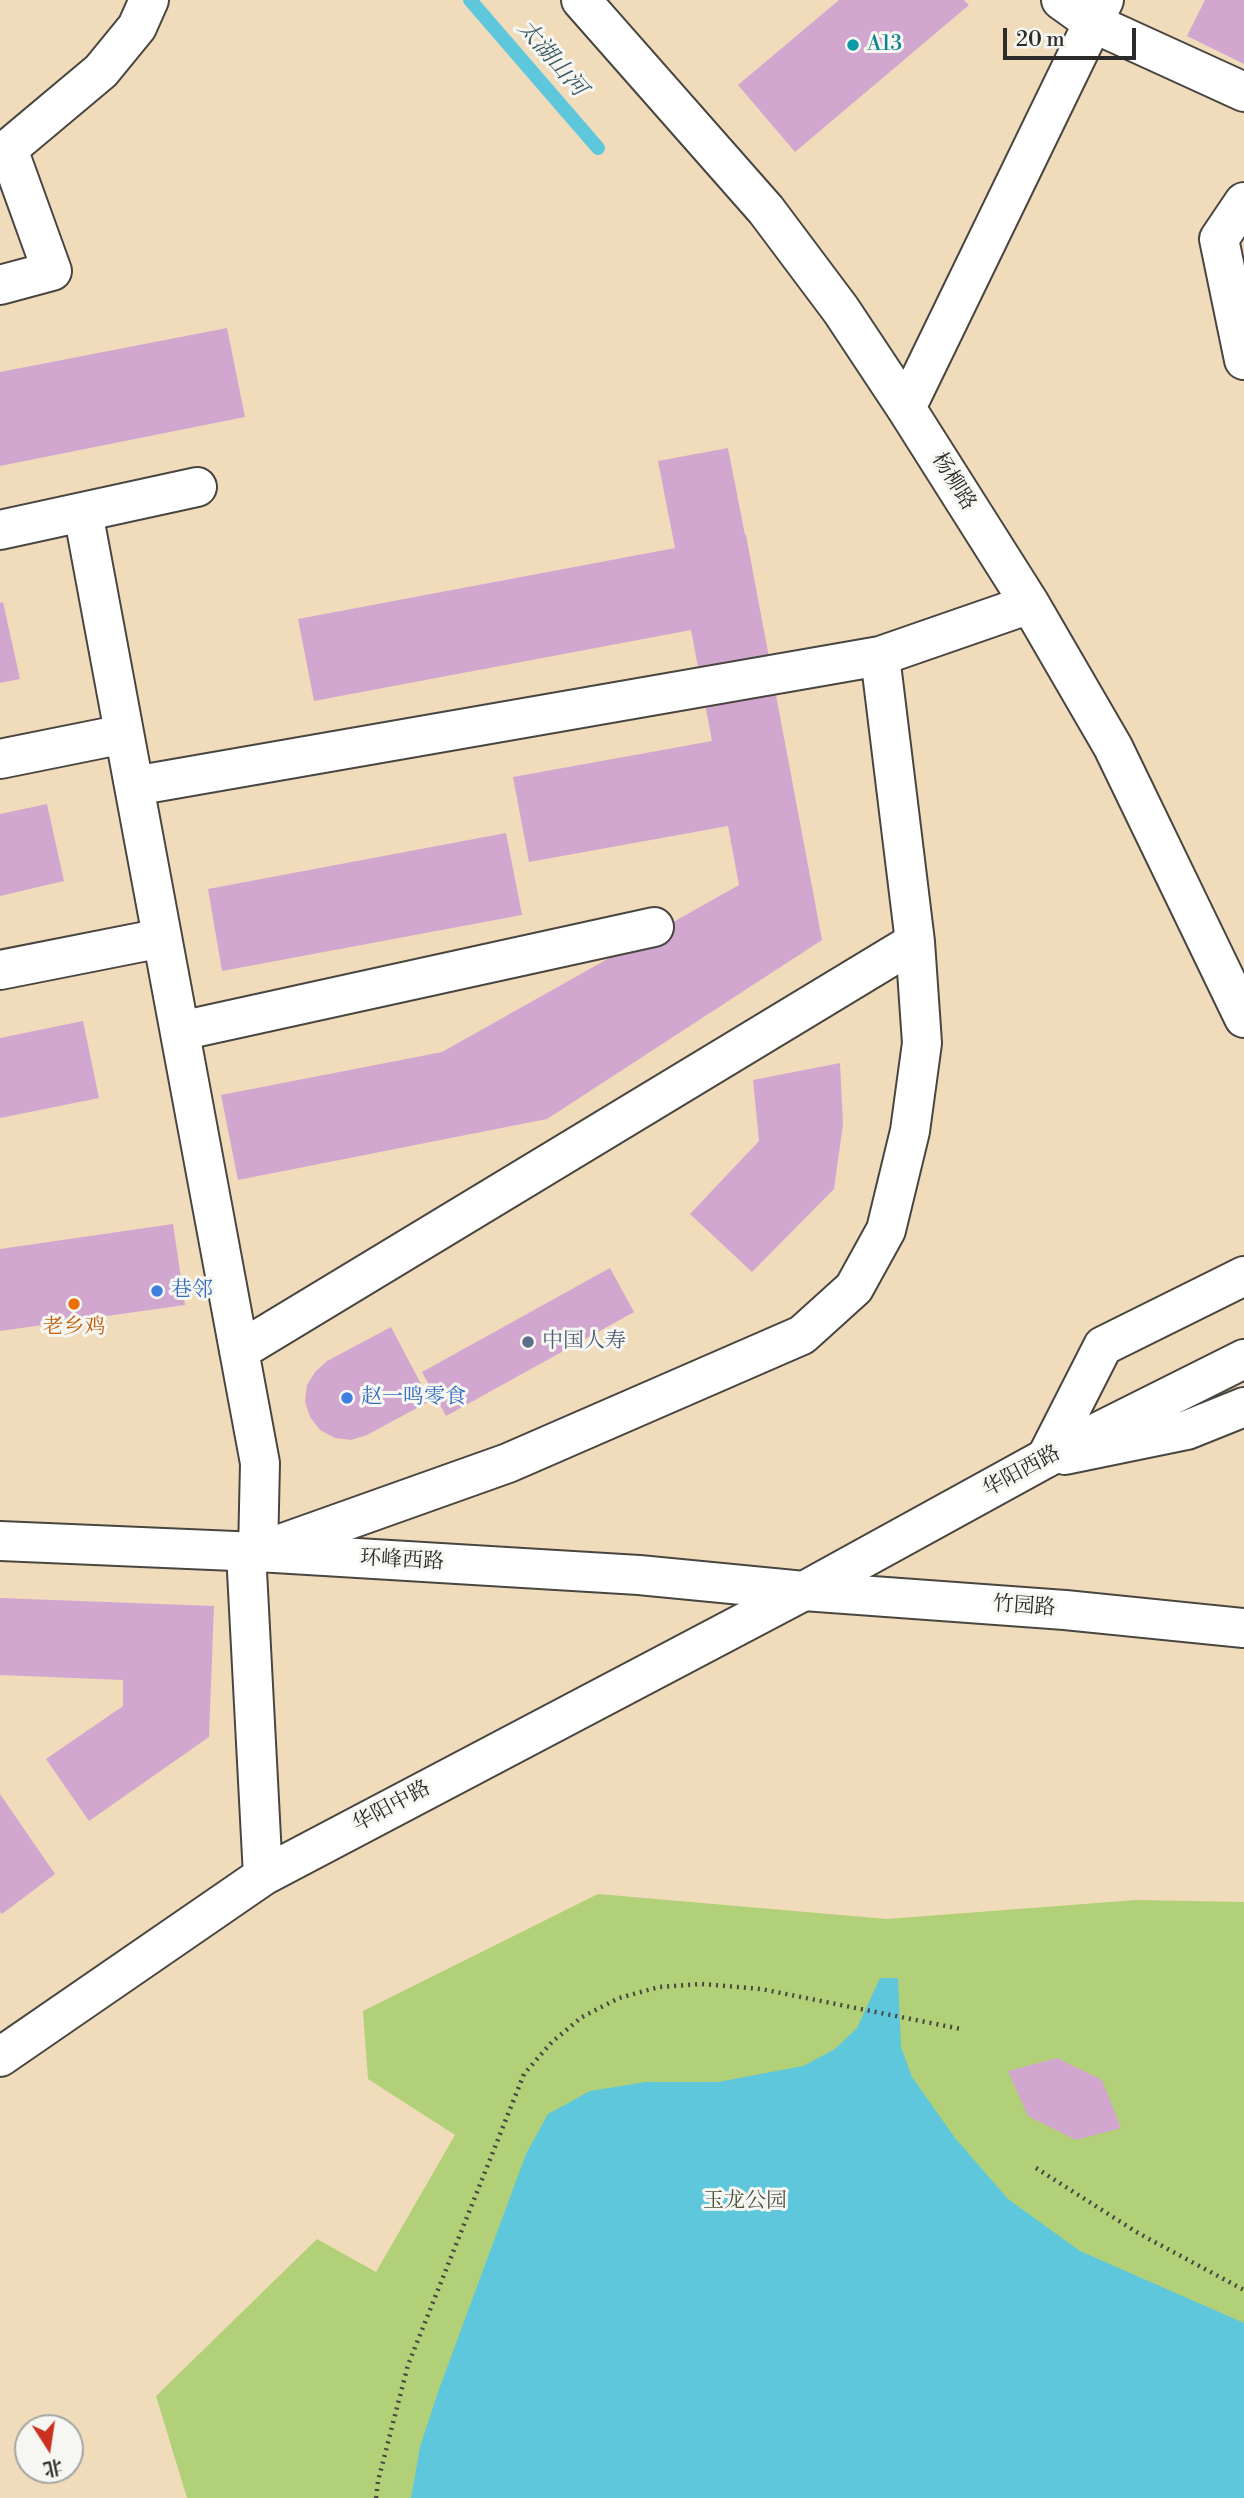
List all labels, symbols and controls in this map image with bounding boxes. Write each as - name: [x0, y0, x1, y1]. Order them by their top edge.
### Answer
- scale bar: [1006, 14, 1139, 58]
- water label: 太湖山河: [510, 15, 592, 103]
- text: 20 m: [1016, 27, 1065, 53]
- place label: A13: [867, 32, 902, 58]
- marker: A13: [845, 37, 861, 53]
- street label: 杨柳路: [926, 449, 980, 515]
- place label: 巷邻: [171, 1278, 213, 1304]
- marker: 巷邻: [149, 1283, 165, 1299]
- marker: 老乡鸡: [66, 1296, 82, 1312]
- place label: 老乡鸡: [43, 1315, 105, 1341]
- place label: 中国人寿: [542, 1329, 626, 1355]
- marker: 中国人寿: [520, 1334, 536, 1350]
- place label: 赵一鸣零食: [361, 1385, 466, 1411]
- marker: 赵一鸣零食: [339, 1390, 355, 1406]
- street label: 华阳西路: [979, 1441, 1065, 1503]
- street label: 环峰西路: [359, 1546, 445, 1576]
- street label: 竹园路: [992, 1592, 1056, 1622]
- street label: 华阳中路: [349, 1776, 435, 1838]
- park label: 玉龙公园: [703, 2189, 787, 2215]
- north arrow: [14, 2414, 84, 2484]
- text: 北: [41, 2454, 65, 2481]

